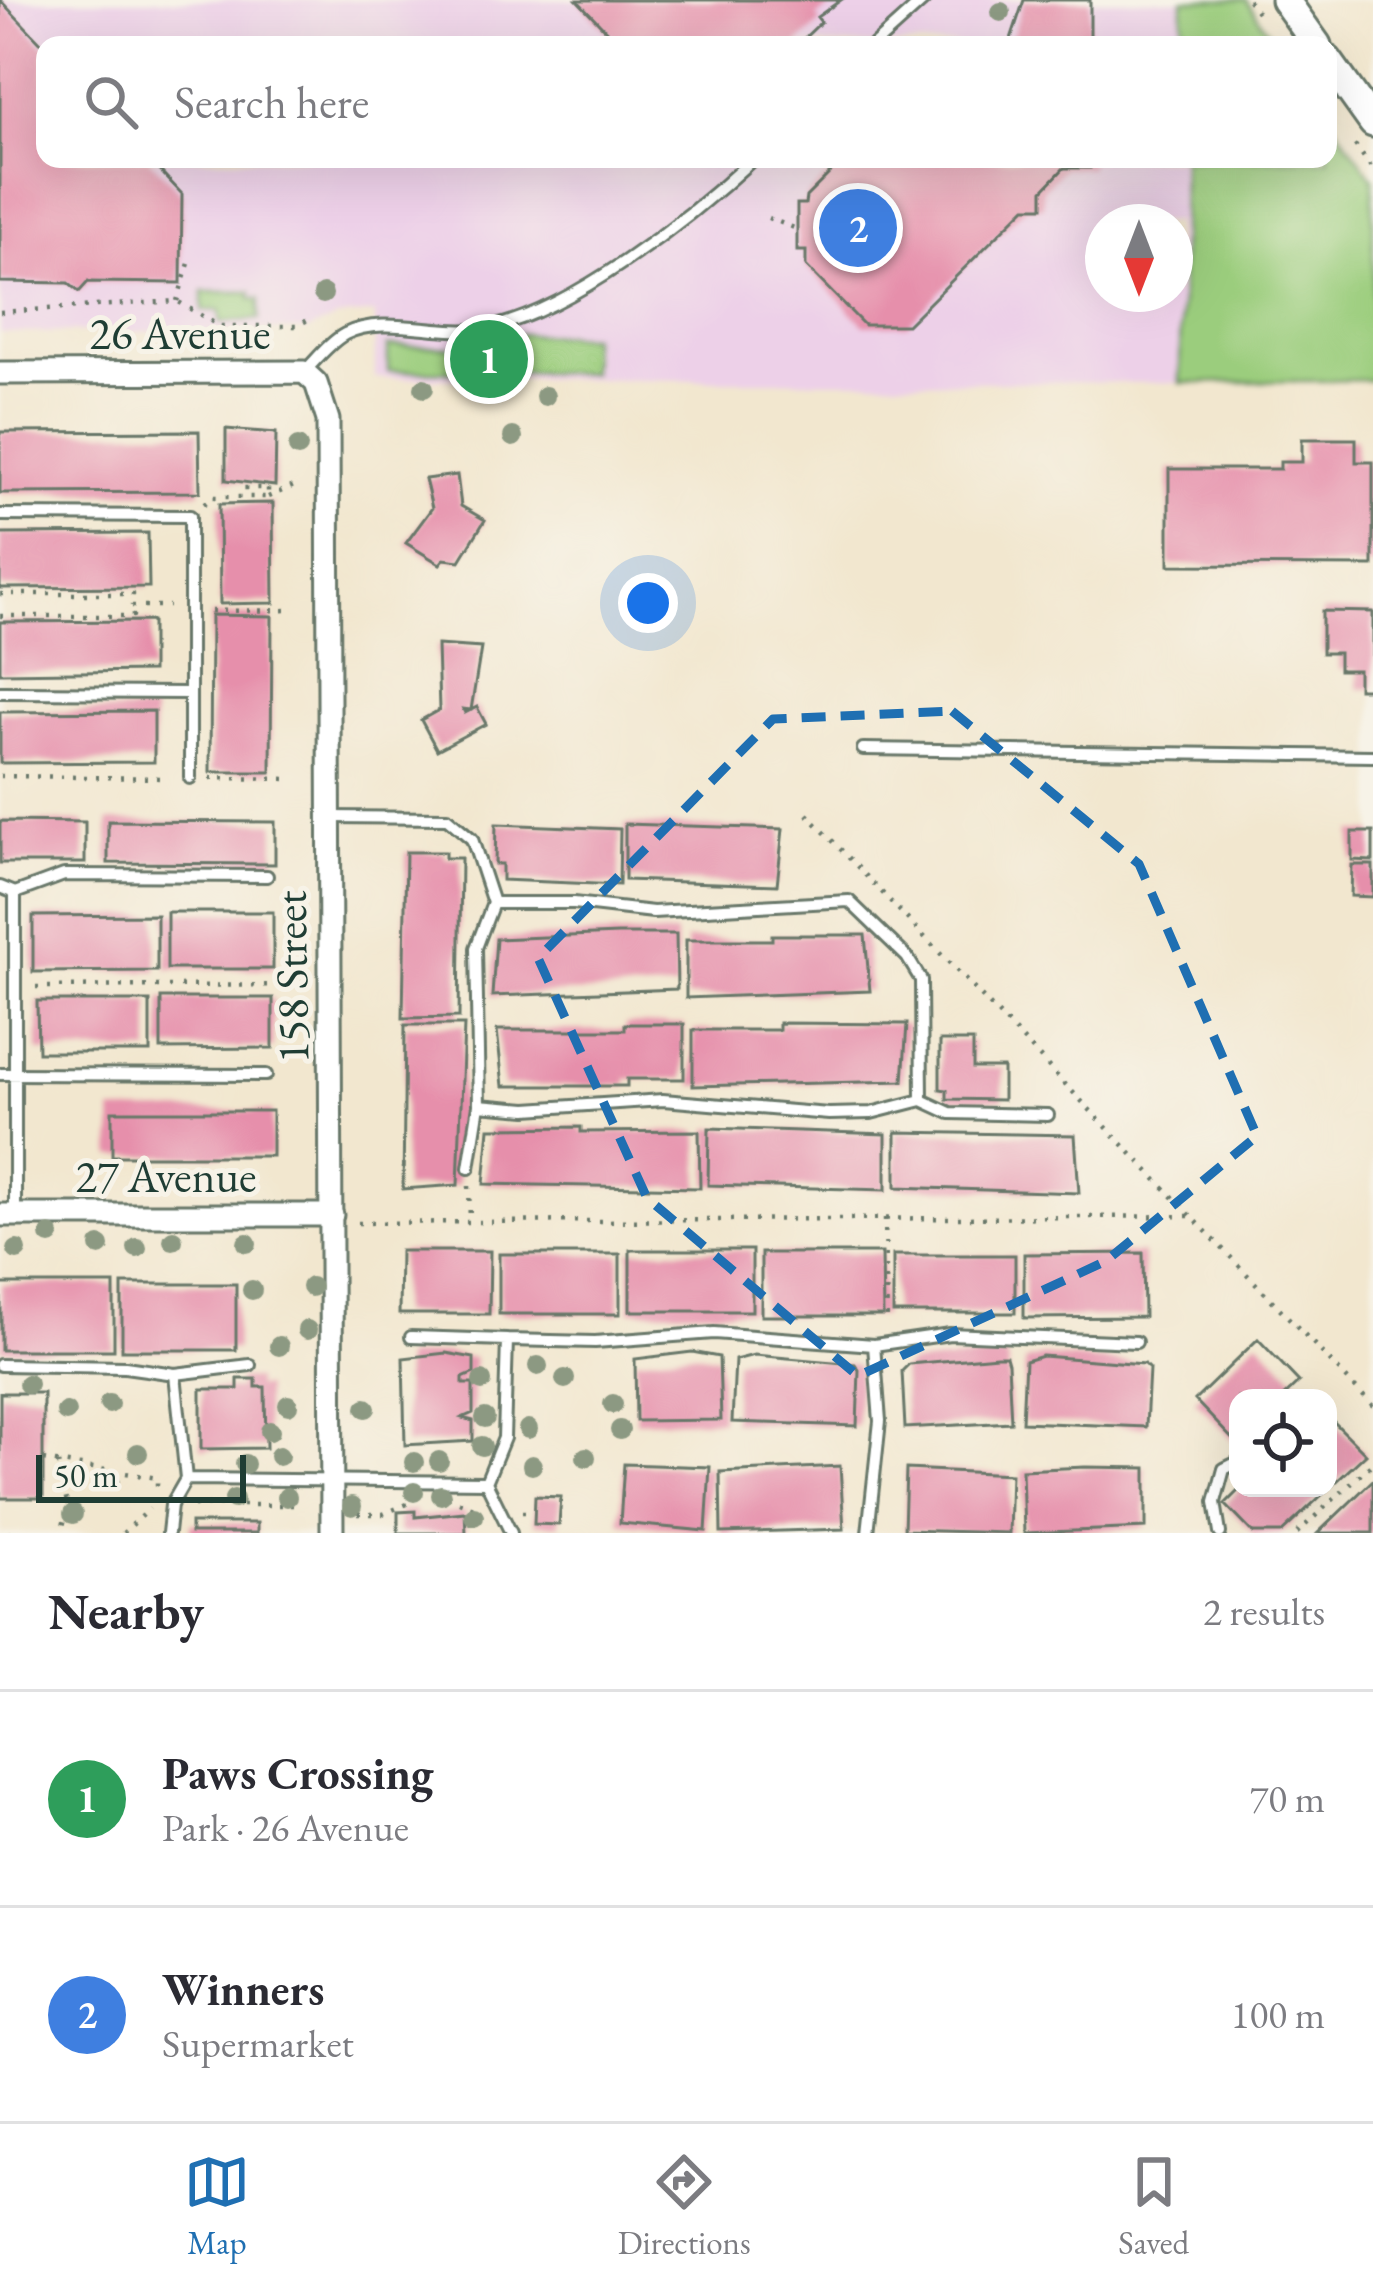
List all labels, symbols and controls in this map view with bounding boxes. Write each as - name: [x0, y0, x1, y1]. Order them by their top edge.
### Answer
- search box: [36, 36, 1337, 168]
- icon: search: [78, 69, 144, 135]
- text: Search here: [174, 73, 369, 131]
- pin: 2: [819, 183, 897, 273]
- north arrow: [1085, 204, 1193, 312]
- street label: 26 Avenue: [89, 304, 271, 362]
- pin: 1: [450, 314, 528, 404]
- your location: [618, 573, 678, 633]
- street label: 158 Street: [260, 890, 322, 1064]
- street label: 27 Avenue: [75, 1147, 257, 1205]
- map controls: [1229, 1389, 1337, 1497]
- button: locate: [1229, 1389, 1337, 1497]
- scale bar: [36, 1449, 246, 1502]
- text: 50 m: [54, 1454, 118, 1497]
- text: Nearby: [48, 1578, 204, 1644]
- text: 2 results: [1203, 1586, 1325, 1637]
- text: Paws Crossing: [162, 1744, 433, 1802]
- text: 1: [77, 1773, 97, 1824]
- text: 70 m: [1249, 1773, 1325, 1824]
- text: Park · 26 Avenue: [162, 1802, 409, 1853]
- text: Winners: [162, 1960, 324, 2018]
- text: 2: [77, 1989, 97, 2040]
- text: 100 m: [1231, 1989, 1325, 2040]
- text: Supermarket: [162, 2018, 354, 2069]
- tab: Map: [184, 2149, 250, 2264]
- tab: Directions: [618, 2149, 751, 2264]
- tab: Saved: [1118, 2149, 1189, 2264]

